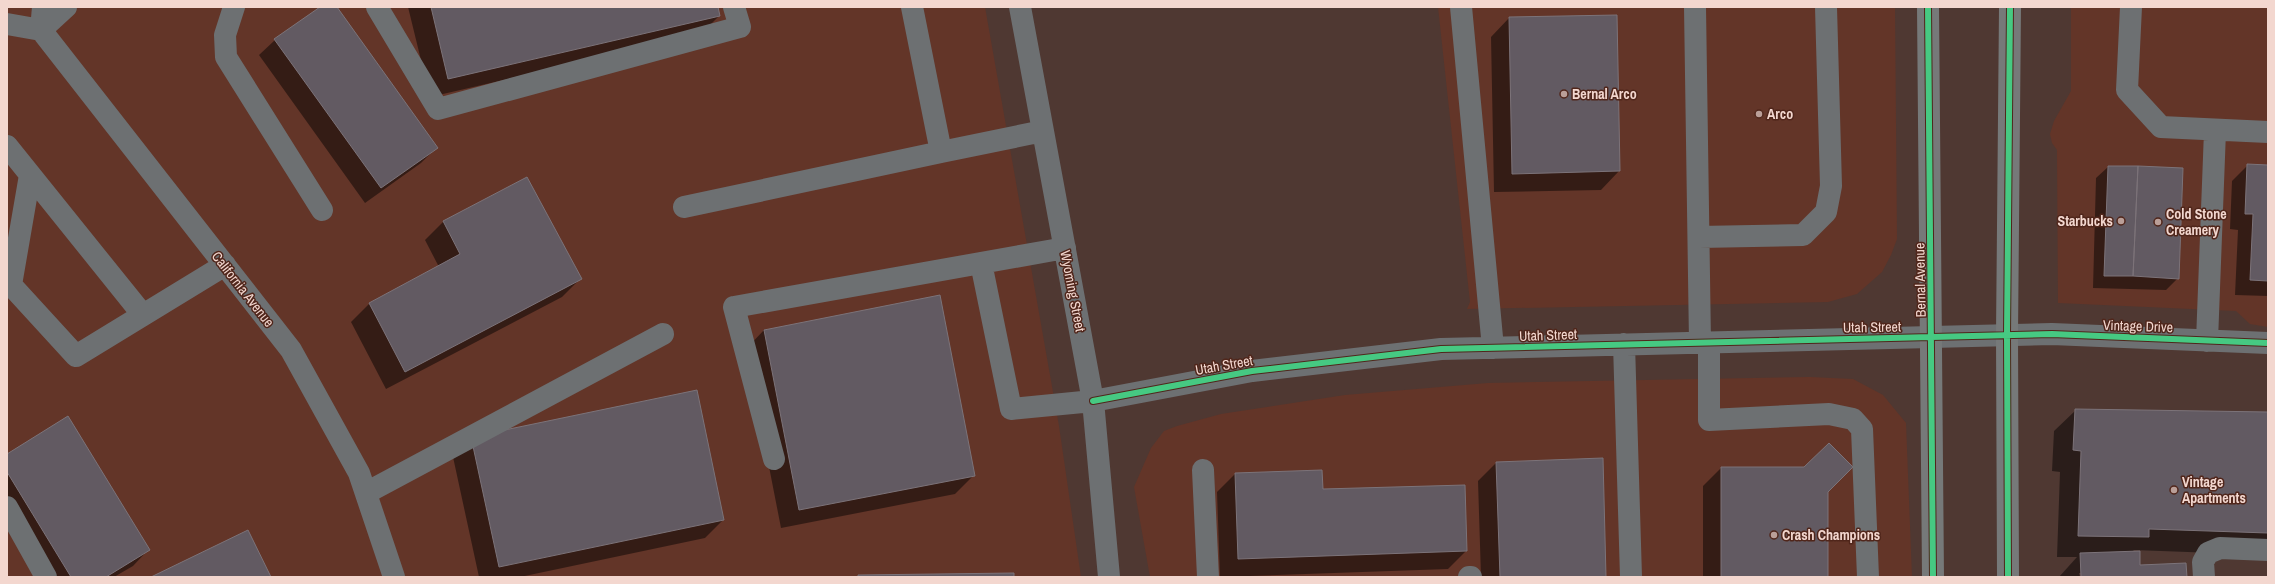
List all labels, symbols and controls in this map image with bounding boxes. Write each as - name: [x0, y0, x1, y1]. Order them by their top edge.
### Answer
- place label: Bernal Arco: [1572, 85, 1637, 103]
- marker: Bernal Arco: [1559, 89, 1569, 99]
- place label: Arco: [1767, 105, 1793, 123]
- marker: Arco: [1754, 109, 1764, 119]
- place label: Cold Stone Creamery: [2166, 205, 2227, 239]
- place label: Starbucks: [2057, 212, 2113, 230]
- marker: Starbucks: [2116, 216, 2126, 226]
- marker: Cold Stone Creamery: [2153, 217, 2163, 227]
- street label: Bernal Avenue: [1910, 243, 1930, 317]
- street label: California Avenue: [208, 248, 278, 330]
- street label: Wyoming Street: [1056, 249, 1090, 333]
- street label: Vintage Drive: [2103, 316, 2173, 336]
- street label: Utah Street: [1843, 317, 1901, 337]
- street label: Utah Street: [1519, 325, 1577, 345]
- street label: Utah Street: [1194, 351, 1254, 379]
- place label: Vintage Apartments: [2182, 473, 2246, 507]
- marker: Vintage Apartments: [2169, 485, 2179, 495]
- place label: Crash Champions: [1782, 526, 1880, 544]
- marker: Crash Champions: [1769, 530, 1779, 540]

